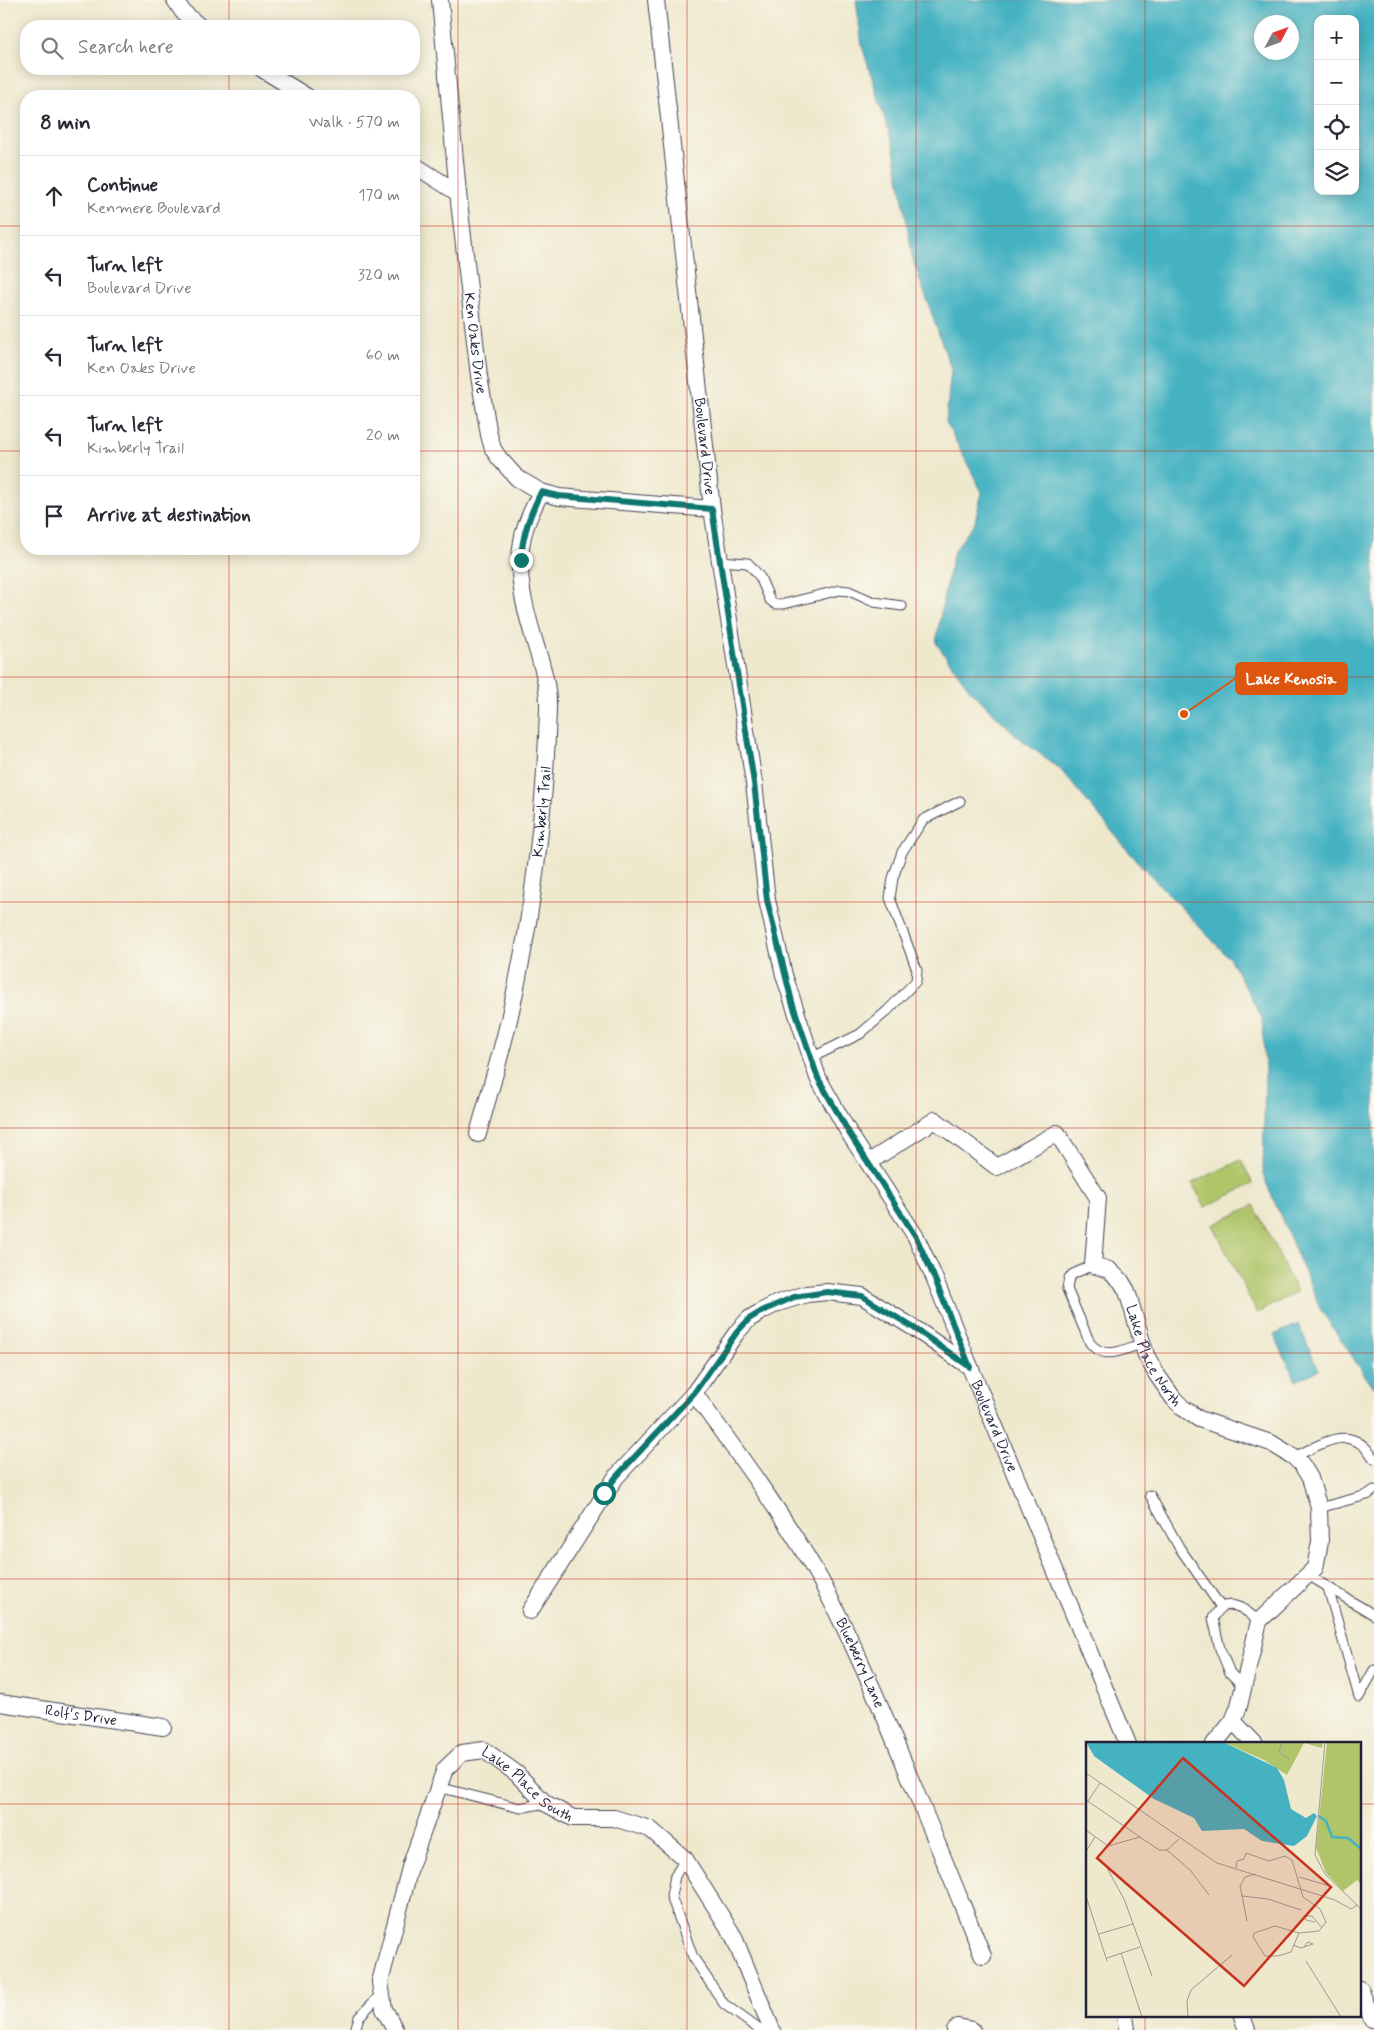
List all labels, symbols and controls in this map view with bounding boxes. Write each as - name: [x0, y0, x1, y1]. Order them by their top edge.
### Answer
- north arrow: [1254, 15, 1299, 60]
- map controls: [1314, 15, 1359, 195]
- button: +: [1314, 15, 1359, 60]
- search box: [20, 20, 420, 75]
- icon: search: [38, 34, 66, 62]
- text: Search here: [78, 35, 174, 60]
- button: −: [1314, 60, 1359, 105]
- button: locate: [1314, 105, 1359, 150]
- text: 8 min: [40, 109, 91, 137]
- text: Walk · 570 m: [309, 112, 400, 133]
- button: layers: [1314, 150, 1359, 195]
- text: Continue: [87, 173, 158, 198]
- icon: ahead: [40, 182, 68, 210]
- text: 170 m: [358, 185, 400, 206]
- text: Kenmere Boulevard: [87, 198, 221, 219]
- text: Turn left: [87, 253, 163, 278]
- icon: left: [40, 262, 68, 290]
- text: 320 m: [358, 265, 400, 286]
- text: Boulevard Drive: [87, 278, 191, 299]
- street label: Ken Oaks Drive: [458, 292, 491, 396]
- text: Turn left: [87, 333, 163, 358]
- icon: left: [40, 342, 68, 370]
- text: 60 m: [366, 345, 400, 366]
- text: Ken Oaks Drive: [87, 358, 196, 379]
- street label: Boulevard Drive: [689, 397, 719, 496]
- text: Turn left: [87, 413, 163, 438]
- icon: left: [40, 422, 68, 450]
- text: 20 m: [366, 425, 400, 446]
- text: Kimberly Trail: [87, 438, 184, 459]
- icon: arrive: [40, 502, 68, 530]
- text: Arrive at destination: [87, 503, 251, 528]
- route end: [510, 549, 533, 572]
- callout: Lake Kenosia: [1236, 663, 1347, 694]
- text: Lake Kenosia: [1246, 669, 1337, 690]
- street label: Kimberly Trail: [528, 766, 556, 858]
- street label: Lake Place North: [1121, 1302, 1185, 1412]
- street label: Boulevard Drive: [966, 1377, 1022, 1476]
- route start: [593, 1482, 616, 1505]
- street label: Blueberry Lane: [830, 1615, 889, 1712]
- street label: Rolf's Drive: [44, 1701, 119, 1731]
- street label: Lake Place South: [477, 1742, 576, 1827]
- inset map: [1086, 1742, 1362, 2018]

